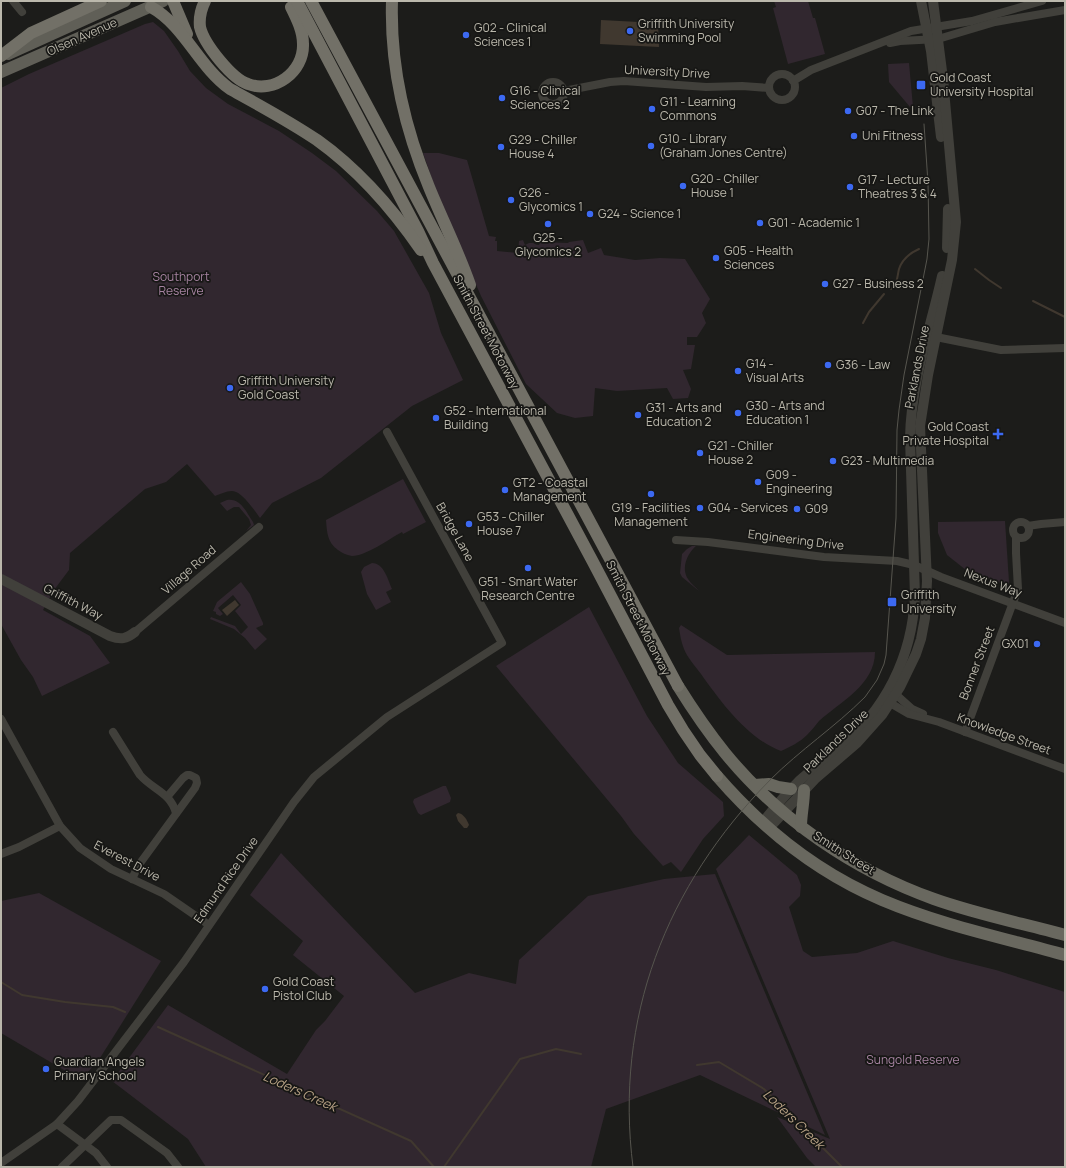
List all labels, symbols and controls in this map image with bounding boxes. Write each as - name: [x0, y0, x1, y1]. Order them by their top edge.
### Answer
- street label: Olsen Avenue: [44, 13, 120, 60]
- place label: Griffith University Swimming Pool: [638, 15, 735, 46]
- place label: G02 - Clinical Sciences 1: [474, 19, 547, 50]
- marker: Griffith University Swimming Pool: [625, 26, 635, 36]
- marker: G02 - Clinical Sciences 1: [461, 30, 471, 40]
- street label: University Drive: [624, 61, 710, 82]
- place label: Gold Coast University Hospital: [930, 69, 1034, 100]
- marker: Gold Coast University Hospital: [915, 79, 927, 91]
- place label: G16 - Clinical Sciences 2: [510, 82, 581, 113]
- marker: G16 - Clinical Sciences 2: [497, 93, 507, 103]
- place label: G11 - Learning Commons: [660, 93, 736, 124]
- place label: G07 - The Link: [856, 102, 934, 119]
- marker: G11 - Learning Commons: [647, 104, 657, 114]
- marker: G07 - The Link: [843, 106, 853, 116]
- place label: Uni Fitness: [862, 127, 923, 144]
- place label: G10 - Library (Graham Jones Centre): [659, 130, 788, 161]
- place label: G29 - Chiller House 4: [509, 131, 578, 162]
- marker: Uni Fitness: [849, 131, 859, 141]
- marker: G10 - Library (Graham Jones Centre): [646, 141, 656, 151]
- marker: G29 - Chiller House 4: [496, 142, 506, 152]
- place label: G20 - Chiller House 1: [691, 170, 760, 201]
- place label: G17 - Lecture Theatres 3 & 4: [858, 171, 937, 202]
- marker: G20 - Chiller House 1: [678, 181, 688, 191]
- marker: G17 - Lecture Theatres 3 & 4: [845, 182, 855, 192]
- place label: G26 - Glycomics 1: [519, 184, 583, 215]
- marker: G26 - Glycomics 1: [506, 195, 516, 205]
- place label: G24 - Science 1: [598, 205, 681, 222]
- marker: G24 - Science 1: [585, 209, 595, 219]
- place label: G01 - Academic 1: [768, 214, 860, 231]
- marker: G01 - Academic 1: [755, 218, 765, 228]
- marker: G25 - Glycomics 2: [543, 219, 553, 229]
- place label: G25 - Glycomics 2: [515, 229, 581, 260]
- place label: G05 - Health Sciences: [724, 242, 793, 273]
- marker: G05 - Health Sciences: [711, 253, 721, 263]
- park label: Southport Reserve: [153, 268, 210, 299]
- street label: Smith Street Motorway: [449, 272, 524, 392]
- place label: G27 - Business 2: [833, 275, 924, 292]
- marker: G27 - Business 2: [820, 279, 830, 289]
- street label: Parklands Drive: [900, 324, 933, 410]
- place label: G14 - Visual Arts: [746, 355, 804, 386]
- place label: G36 - Law: [836, 356, 890, 373]
- marker: G36 - Law: [823, 360, 833, 370]
- marker: G14 - Visual Arts: [733, 366, 743, 376]
- place label: Griffith University Gold Coast: [238, 372, 335, 403]
- marker: Griffith University Gold Coast: [225, 383, 235, 393]
- place label: G30 - Arts and Education 1: [746, 397, 825, 428]
- place label: G31 - Arts and Education 2: [646, 399, 722, 430]
- place label: G52 - International Building: [444, 402, 547, 433]
- marker: G30 - Arts and Education 1: [733, 408, 743, 418]
- marker: G31 - Arts and Education 2: [633, 410, 643, 420]
- marker: G52 - International Building: [431, 413, 441, 423]
- place label: Gold Coast Private Hospital: [903, 418, 989, 449]
- marker: Gold Coast Private Hospital: [992, 428, 1004, 440]
- place label: G21 - Chiller House 2: [708, 437, 774, 468]
- marker: G21 - Chiller House 2: [695, 448, 705, 458]
- place label: G23 - Multimedia: [841, 452, 934, 469]
- marker: G23 - Multimedia: [828, 456, 838, 466]
- place label: G09 - Engineering: [766, 466, 832, 497]
- place label: GT2 - Coastal Management: [513, 474, 588, 505]
- marker: G09 - Engineering: [753, 477, 763, 487]
- marker: GT2 - Coastal Management: [500, 485, 510, 495]
- marker: G19 - Facilities Management: [646, 489, 656, 499]
- street label: Bridge Lane: [432, 499, 479, 564]
- place label: G19 - Facilities Management: [612, 499, 690, 530]
- place label: G04 - Services: [708, 499, 788, 516]
- place label: G09: [805, 500, 828, 517]
- marker: G04 - Services: [695, 503, 705, 513]
- marker: G09: [792, 504, 802, 514]
- place label: G53 - Chiller House 7: [477, 508, 545, 539]
- marker: G53 - Chiller House 7: [464, 519, 474, 529]
- street label: Engineering Drive: [747, 525, 845, 554]
- street label: Village Road: [158, 541, 220, 598]
- street label: Smith Street Motorway: [602, 557, 675, 679]
- marker: G51 - Smart Water Research Centre: [523, 563, 533, 573]
- street label: Nexus Way: [962, 564, 1025, 602]
- place label: G51 - Smart Water Research Centre: [479, 573, 578, 604]
- street label: Griffith Way: [41, 579, 106, 624]
- place label: Griffith University: [901, 586, 957, 617]
- marker: Griffith University: [886, 596, 898, 608]
- street label: Bonner Street: [955, 623, 998, 702]
- place label: GX01: [1002, 635, 1029, 652]
- marker: GX01: [1032, 639, 1042, 649]
- street label: Parklands Drive: [799, 705, 872, 776]
- street label: Knowledge Street: [955, 709, 1054, 759]
- street label: Smith Street: [810, 827, 879, 878]
- street label: Edmund Rice Drive: [189, 833, 262, 926]
- street label: Everest Drive: [91, 836, 163, 885]
- place label: Gold Coast Pistol Club: [273, 973, 335, 1004]
- marker: Gold Coast Pistol Club: [260, 984, 270, 994]
- park label: Sungold Reserve: [866, 1051, 960, 1068]
- place label: Guardian Angels Primary School: [54, 1053, 145, 1084]
- marker: Guardian Angels Primary School: [41, 1064, 51, 1074]
- water label: Loders Creek: [260, 1067, 342, 1116]
- water label: Loders Creek: [759, 1085, 830, 1155]

